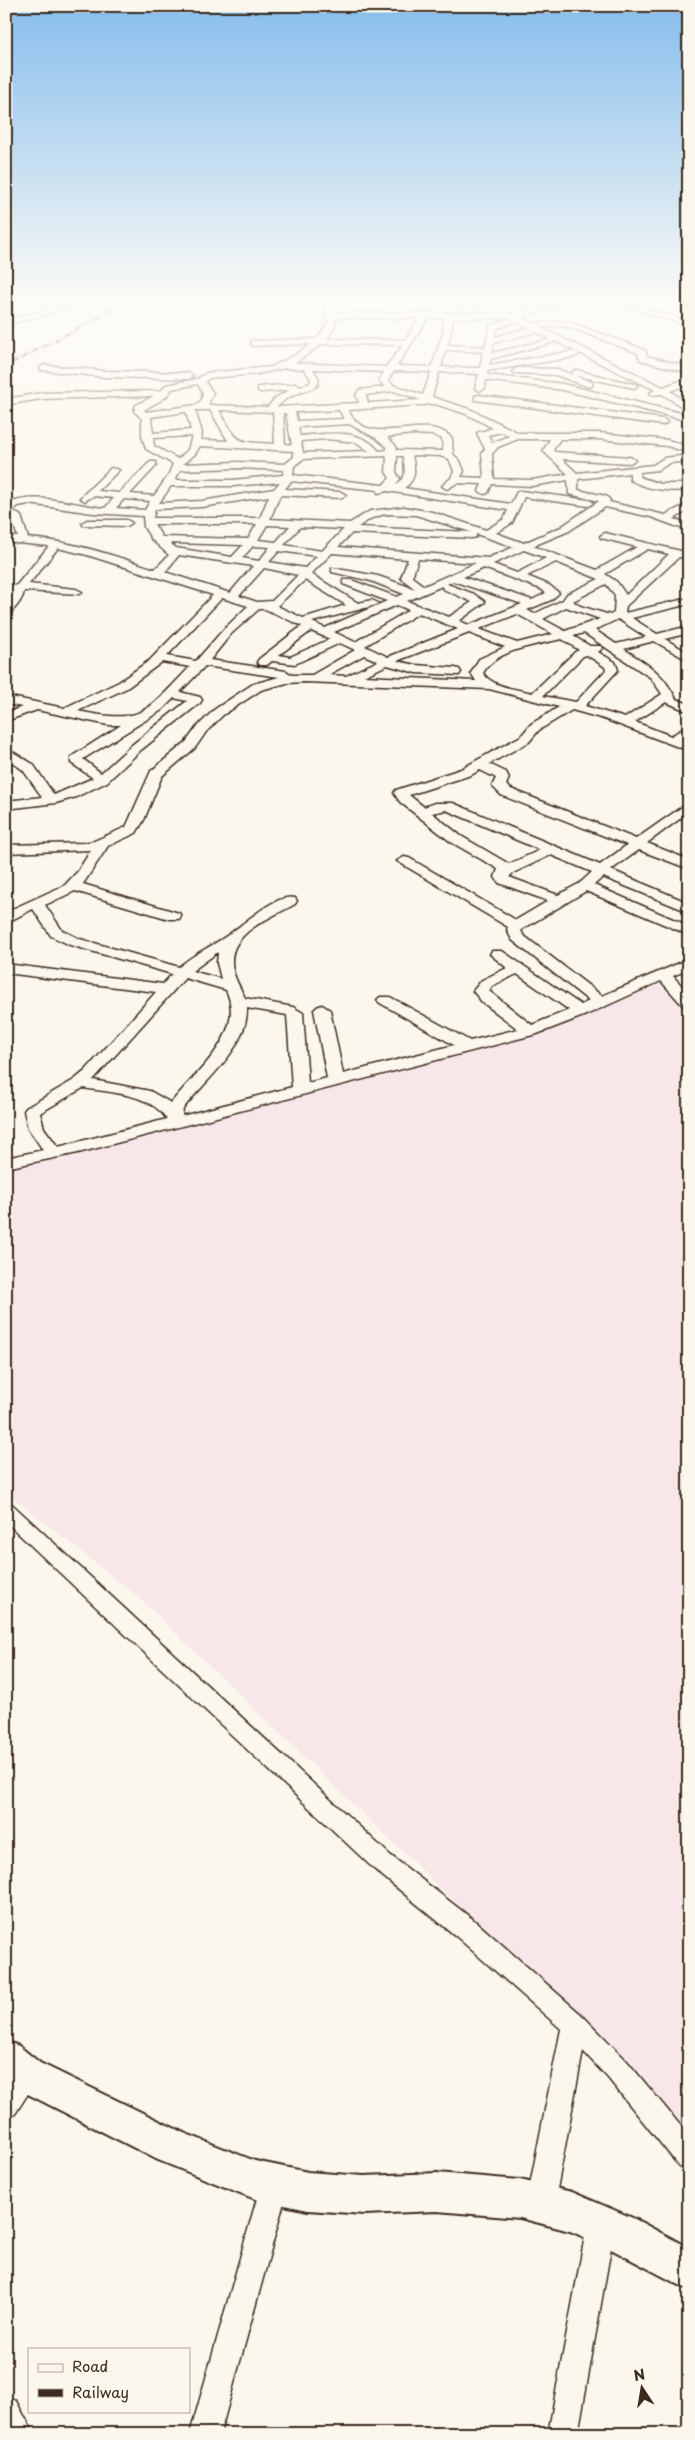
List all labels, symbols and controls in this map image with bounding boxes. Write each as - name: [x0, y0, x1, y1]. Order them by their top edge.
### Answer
- legend: [28, 2348, 190, 2412]
- text: Road: [72, 2354, 108, 2377]
- north arrow: [618, 2362, 668, 2412]
- text: N: [632, 2363, 647, 2386]
- text: Railway: [72, 2380, 129, 2403]

